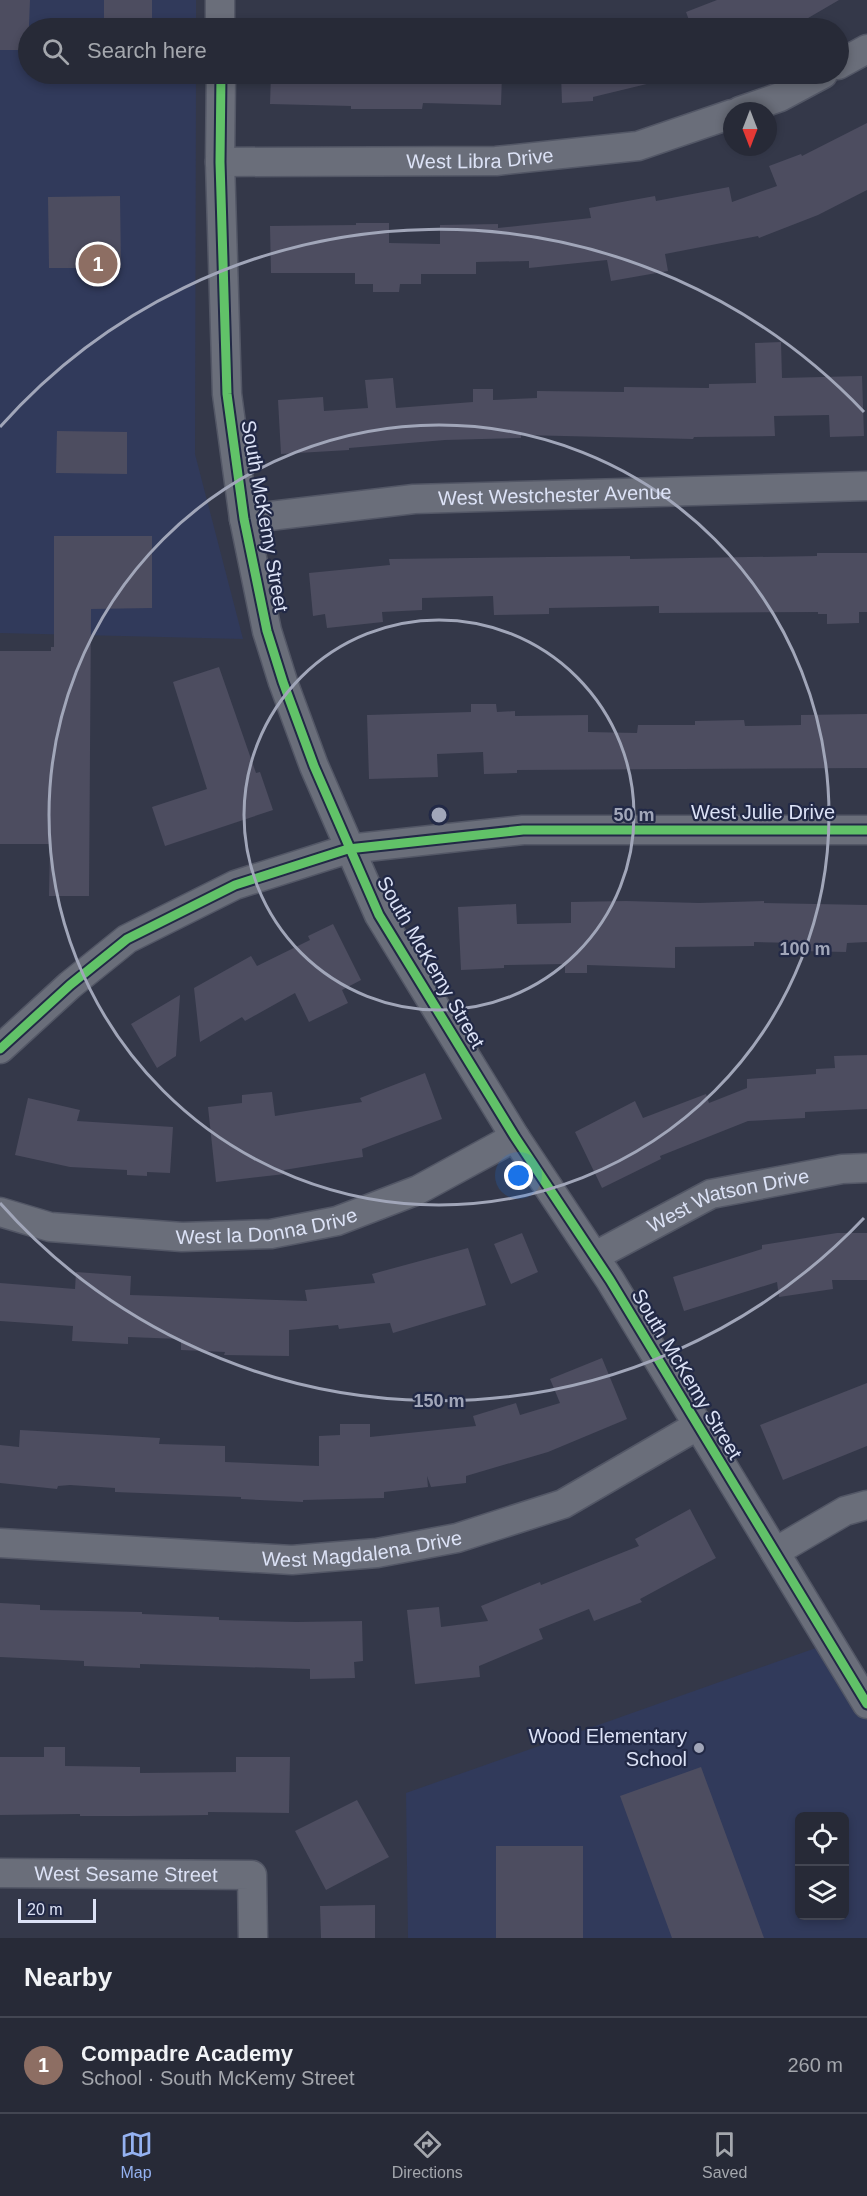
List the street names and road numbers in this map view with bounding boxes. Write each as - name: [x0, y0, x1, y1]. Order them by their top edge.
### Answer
- street label: West Libra Drive: [406, 144, 555, 172]
- street label: South McKemy Street: [237, 418, 293, 614]
- street label: West Westchester Avenue: [438, 481, 672, 509]
- street label: West Julie Drive: [691, 801, 835, 823]
- street label: South McKemy Street: [373, 872, 489, 1052]
- street label: West Watson Drive: [644, 1165, 811, 1237]
- street label: West la Donna Drive: [175, 1203, 360, 1248]
- street label: South McKemy Street: [627, 1285, 747, 1463]
- street label: West Magdalena Drive: [261, 1526, 464, 1571]
- street label: West Sesame Street: [34, 1862, 218, 1886]

